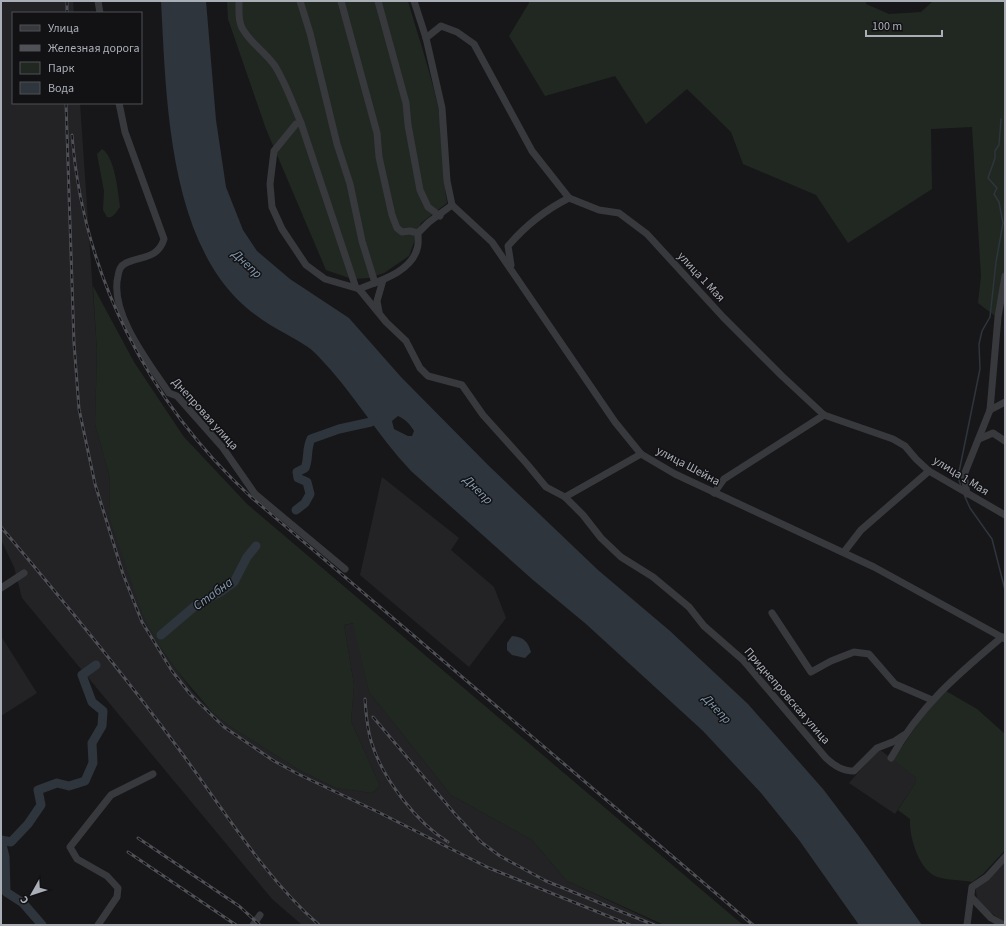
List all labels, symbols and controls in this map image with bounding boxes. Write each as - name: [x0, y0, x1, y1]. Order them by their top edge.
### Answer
- legend: [12, 12, 142, 104]
- scale bar: [866, 12, 942, 38]
- text: 100 m: [872, 18, 902, 35]
- text: Улица: [48, 20, 79, 37]
- text: Железная дорога: [48, 40, 140, 57]
- text: Парк: [48, 60, 74, 77]
- text: Вода: [48, 80, 74, 97]
- water label: Днепр: [227, 245, 266, 283]
- street label: улица 1 Мая: [673, 248, 729, 306]
- street label: Днепровая улица: [168, 374, 242, 454]
- street label: улица Шейна: [653, 442, 723, 490]
- street label: улица 1 Мая: [930, 452, 992, 500]
- water label: Днепр: [459, 471, 497, 509]
- water label: Стабна: [189, 573, 237, 615]
- street label: Приднепровская улица: [740, 644, 834, 748]
- water label: Днепр: [698, 689, 736, 728]
- north arrow: [12, 874, 52, 914]
- text: С: [16, 892, 32, 907]

